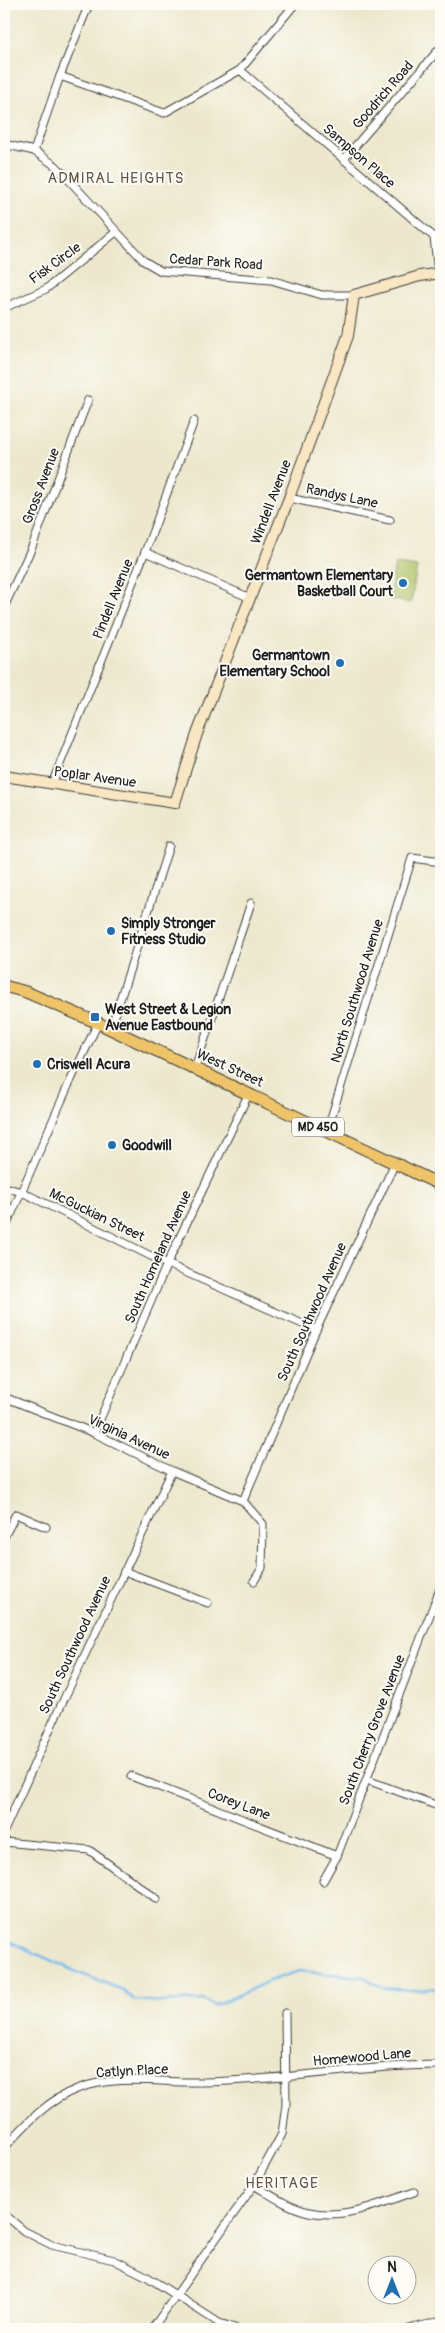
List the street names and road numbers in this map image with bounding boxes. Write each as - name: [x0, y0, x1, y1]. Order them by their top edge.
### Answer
- street label: Goodrich Road: [349, 57, 417, 132]
- street label: Sampson Place: [319, 120, 399, 192]
- street label: Fisk Circle: [26, 239, 84, 287]
- street label: Cedar Park Road: [169, 250, 263, 274]
- street label: Gross Avenue: [19, 445, 63, 526]
- street label: Windell Avenue: [247, 457, 295, 547]
- street label: Randys Lane: [305, 480, 380, 512]
- street label: Pindell Avenue: [89, 556, 137, 641]
- street label: Poplar Avenue: [53, 763, 137, 791]
- street label: North Southwood Avenue: [327, 917, 387, 1065]
- street label: West Street: [194, 1045, 266, 1091]
- road number: MD 450: [292, 1118, 344, 1136]
- street label: McGuckian Street: [47, 1185, 148, 1246]
- street label: South Homeland Avenue: [121, 1188, 195, 1326]
- street label: South Southwood Avenue: [274, 1240, 350, 1384]
- street label: Virginia Avenue: [85, 1411, 173, 1463]
- street label: South Southwood Avenue: [36, 1573, 115, 1717]
- street label: South Cherry Grove Avenue: [335, 1652, 409, 1808]
- street label: Corey Lane: [205, 1784, 273, 1824]
- street label: Homewood Lane: [312, 2044, 412, 2070]
- street label: Catlyn Place: [95, 2061, 169, 2081]

